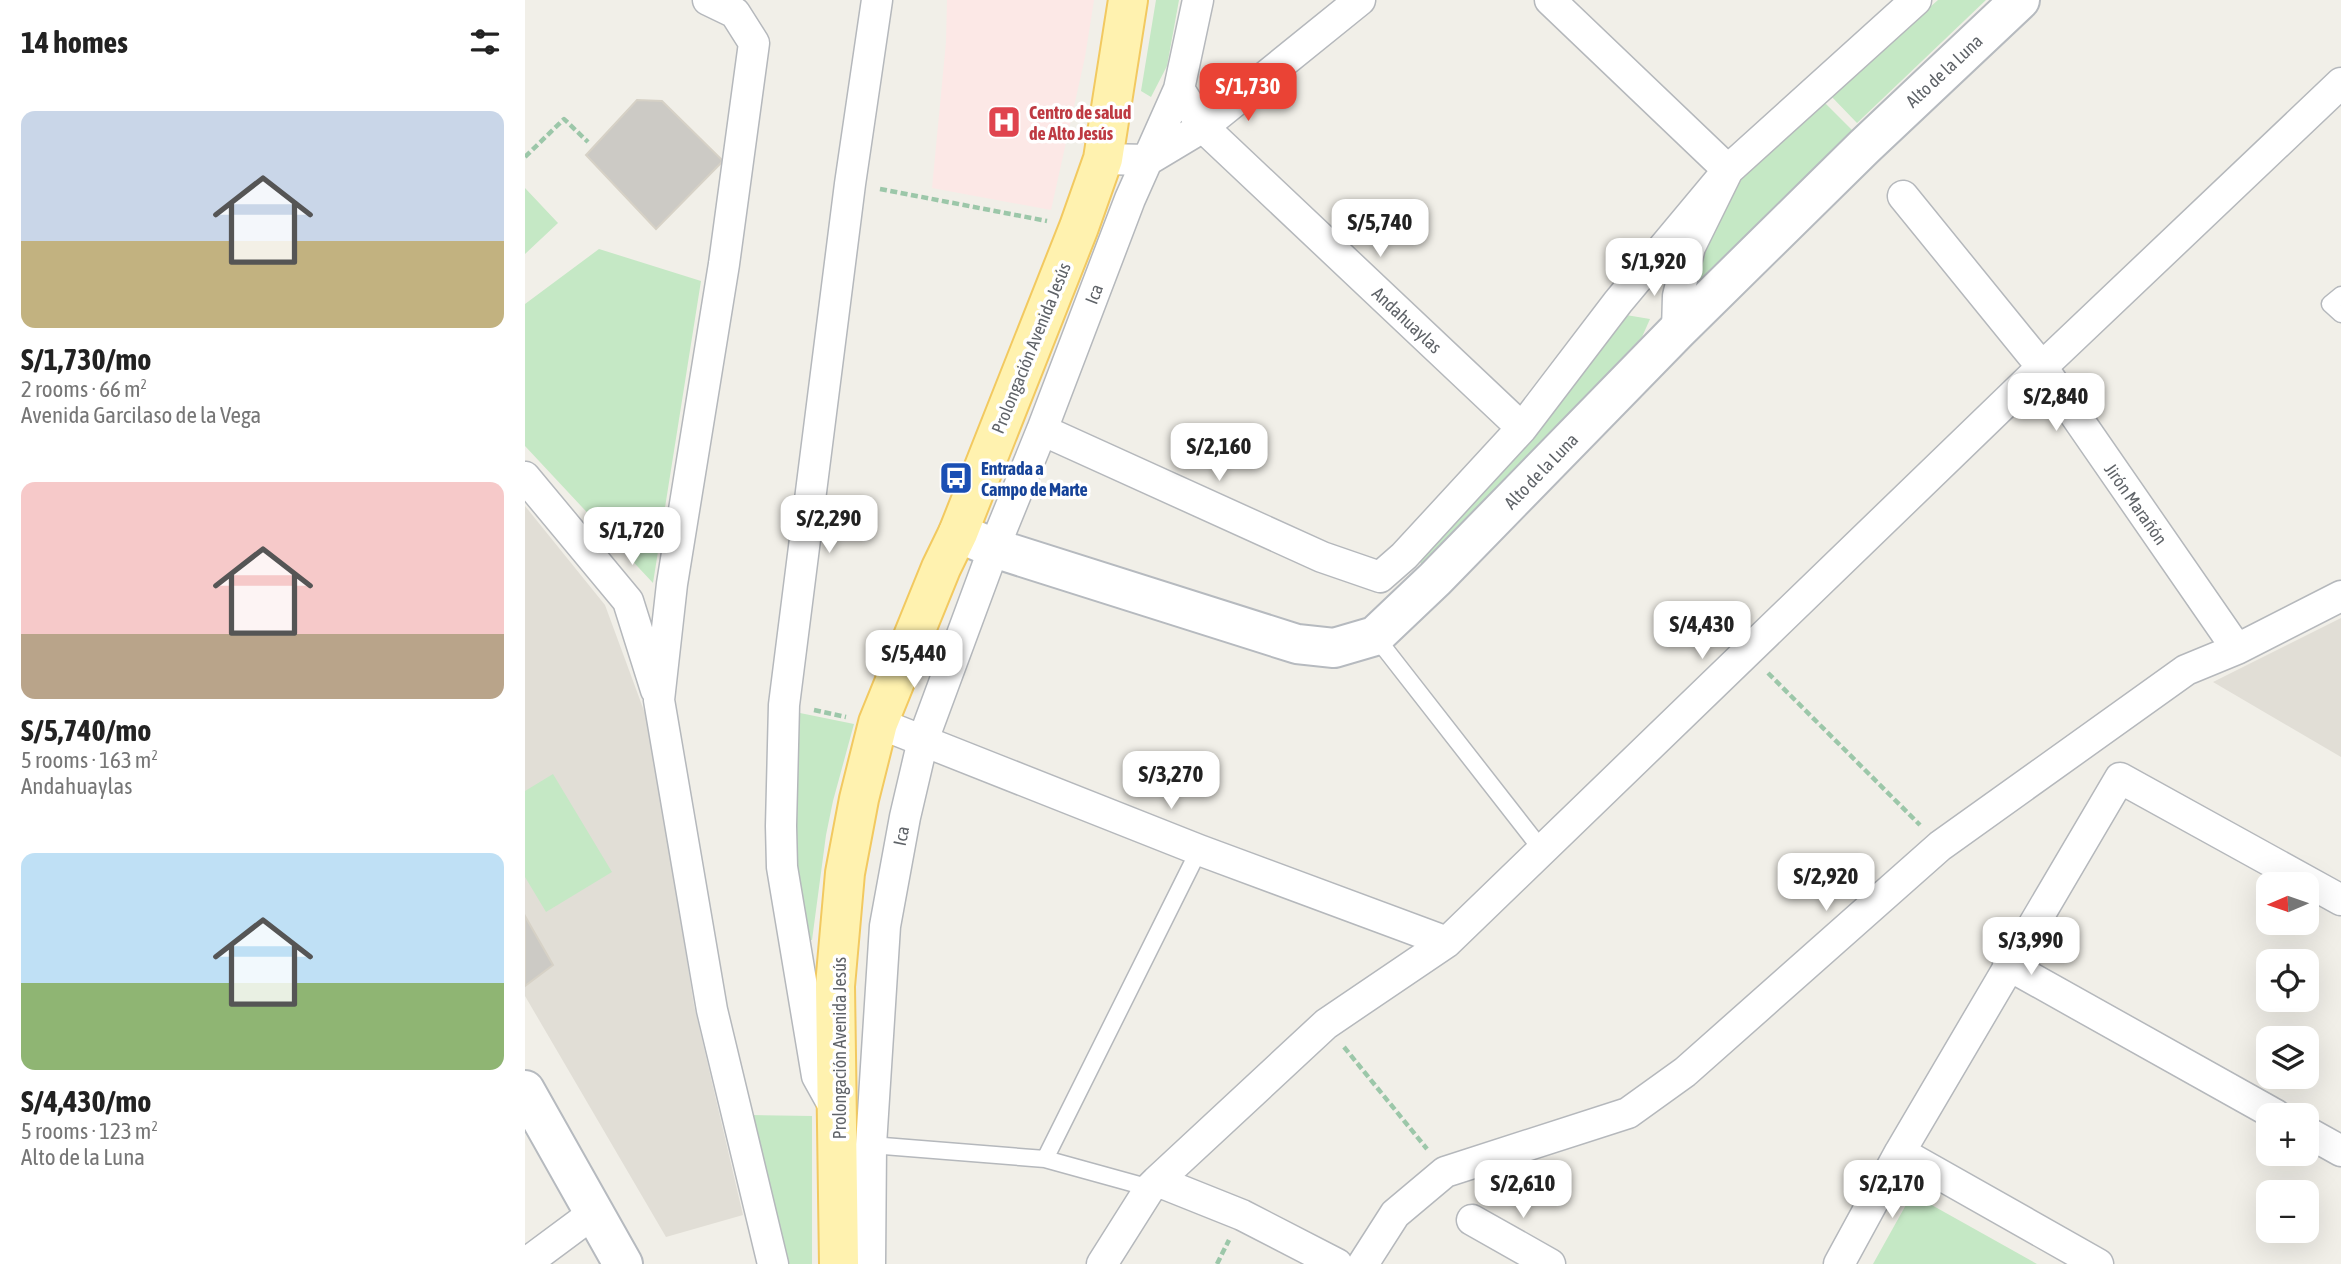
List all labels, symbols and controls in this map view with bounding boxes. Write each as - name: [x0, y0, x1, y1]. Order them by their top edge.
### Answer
- icon: filters: [466, 23, 504, 61]
- text: 14 homes: [21, 25, 128, 59]
- street label: Alto de la Luna: [1901, 30, 1987, 112]
- pin: S/1,730: [1183, 64, 1313, 123]
- text: S/1,730: [1216, 73, 1280, 99]
- place label: Centro de salud de Alto Jesús: [1029, 102, 1131, 144]
- hospital icon: Centro de salud de Alto Jesús: [985, 103, 1023, 141]
- icon: home: [200, 157, 326, 283]
- pin: S/5,740: [1315, 200, 1445, 259]
- text: S/5,740: [1348, 209, 1412, 235]
- pin: S/1,920: [1589, 238, 1719, 298]
- text: S/1,920: [1622, 248, 1686, 274]
- street label: Prolongación Avenida Jesús: [987, 260, 1075, 436]
- street label: Ica: [1081, 281, 1107, 307]
- street label: Andahuaylas: [1368, 283, 1446, 357]
- text: S/1,730/mo: [21, 342, 151, 376]
- pin: S/2,840: [1991, 374, 2121, 433]
- text: 2 rooms · 66 m²: [21, 376, 147, 402]
- text: S/2,840: [2024, 383, 2088, 409]
- text: Avenida Garcilaso de la Vega: [21, 402, 261, 428]
- pin: S/2,160: [1154, 424, 1284, 483]
- street label: Alto de la Luna: [1500, 429, 1582, 513]
- text: S/2,160: [1187, 433, 1251, 459]
- place label: Entrada a Campo de Marte: [981, 458, 1088, 500]
- bus stop icon: Entrada a Campo de Marte: [937, 459, 975, 497]
- street label: Jirón Marañón: [2100, 459, 2172, 549]
- pin: S/2,290: [764, 496, 894, 555]
- text: S/2,290: [797, 505, 861, 531]
- pin: S/1,720: [567, 508, 697, 567]
- text: S/1,720: [600, 517, 664, 543]
- icon: home: [200, 528, 326, 654]
- pin: S/4,430: [1637, 602, 1767, 661]
- text: S/4,430: [1670, 611, 1734, 637]
- pin: S/5,440: [849, 630, 979, 690]
- text: S/5,440: [882, 640, 946, 666]
- text: S/5,740/mo: [21, 713, 151, 747]
- text: 5 rooms · 163 m²: [21, 747, 158, 773]
- pin: S/3,270: [1106, 752, 1236, 811]
- text: S/3,270: [1139, 761, 1203, 787]
- text: Andahuaylas: [21, 773, 132, 799]
- street label: Ica: [889, 824, 913, 848]
- pin: S/2,920: [1761, 853, 1891, 913]
- text: S/2,920: [1794, 863, 1858, 889]
- north arrow: [2256, 872, 2319, 934]
- map controls: [2256, 872, 2319, 1243]
- icon: home: [200, 899, 326, 1025]
- pin: S/3,990: [1966, 918, 2096, 977]
- text: S/3,990: [1999, 927, 2063, 953]
- button: locate: [2256, 949, 2319, 1012]
- street label: Prolongación Avenida Jesús: [829, 957, 850, 1139]
- button: layers: [2256, 1026, 2319, 1089]
- text: S/4,430/mo: [21, 1084, 151, 1118]
- button: +: [2256, 1103, 2319, 1166]
- text: 5 rooms · 123 m²: [21, 1118, 158, 1144]
- text: Alto de la Luna: [21, 1144, 145, 1170]
- pin: S/2,610: [1458, 1160, 1588, 1220]
- pin: S/2,170: [1827, 1160, 1957, 1220]
- text: S/2,610: [1491, 1170, 1555, 1196]
- text: S/2,170: [1860, 1170, 1924, 1196]
- button: −: [2256, 1180, 2319, 1243]

